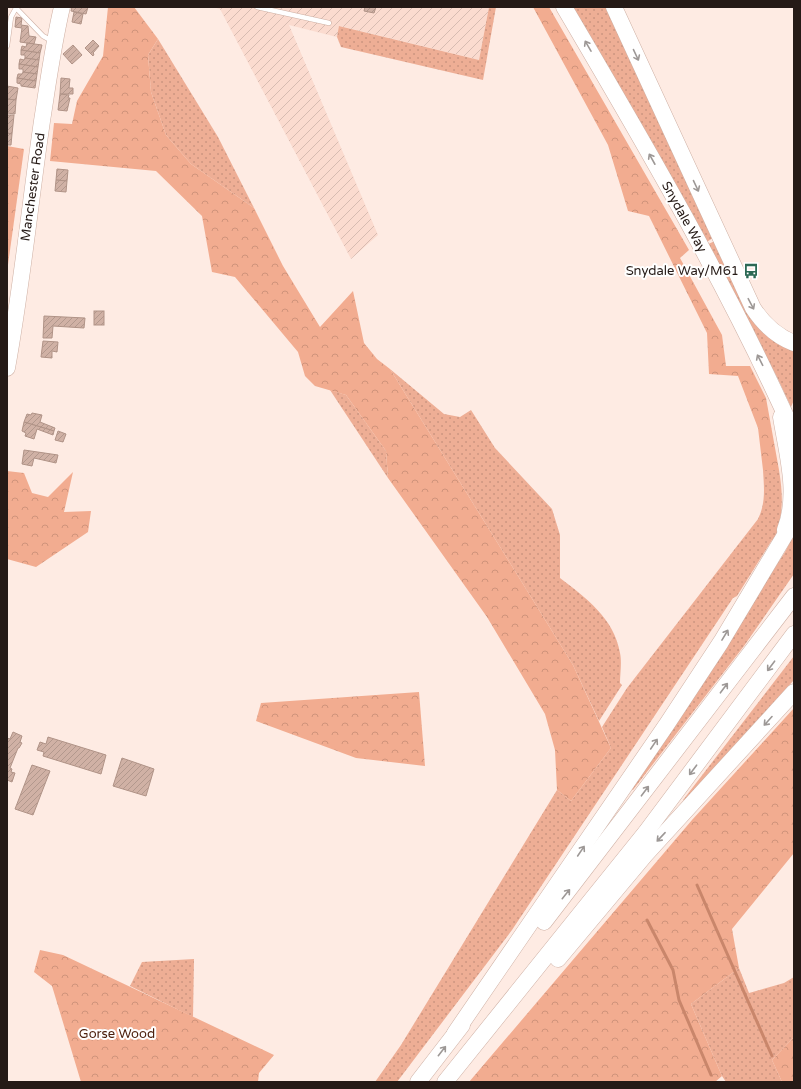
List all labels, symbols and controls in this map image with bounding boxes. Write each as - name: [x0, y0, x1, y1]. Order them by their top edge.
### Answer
- one-way arrow: [583, 40, 591, 52]
- one-way arrow: [633, 49, 640, 61]
- street label: Manchester Road: [17, 132, 49, 242]
- one-way arrow: [648, 153, 656, 165]
- street label: Snydale Way: [658, 179, 710, 255]
- one-way arrow: [693, 180, 700, 192]
- bus stop icon: Snydale Way/M61: [742, 262, 760, 280]
- place label: Snydale Way/M61: [626, 263, 739, 279]
- one-way arrow: [748, 298, 755, 310]
- one-way arrow: [756, 354, 763, 366]
- one-way arrow: [721, 630, 729, 641]
- one-way arrow: [766, 660, 775, 671]
- one-way arrow: [720, 683, 728, 694]
- one-way arrow: [763, 716, 772, 726]
- one-way arrow: [650, 739, 658, 750]
- one-way arrow: [688, 764, 697, 775]
- one-way arrow: [641, 786, 649, 797]
- one-way arrow: [657, 832, 666, 842]
- one-way arrow: [577, 846, 585, 857]
- one-way arrow: [562, 889, 570, 900]
- park label: Gorse Wood: [79, 1026, 155, 1042]
- one-way arrow: [437, 1046, 446, 1057]

